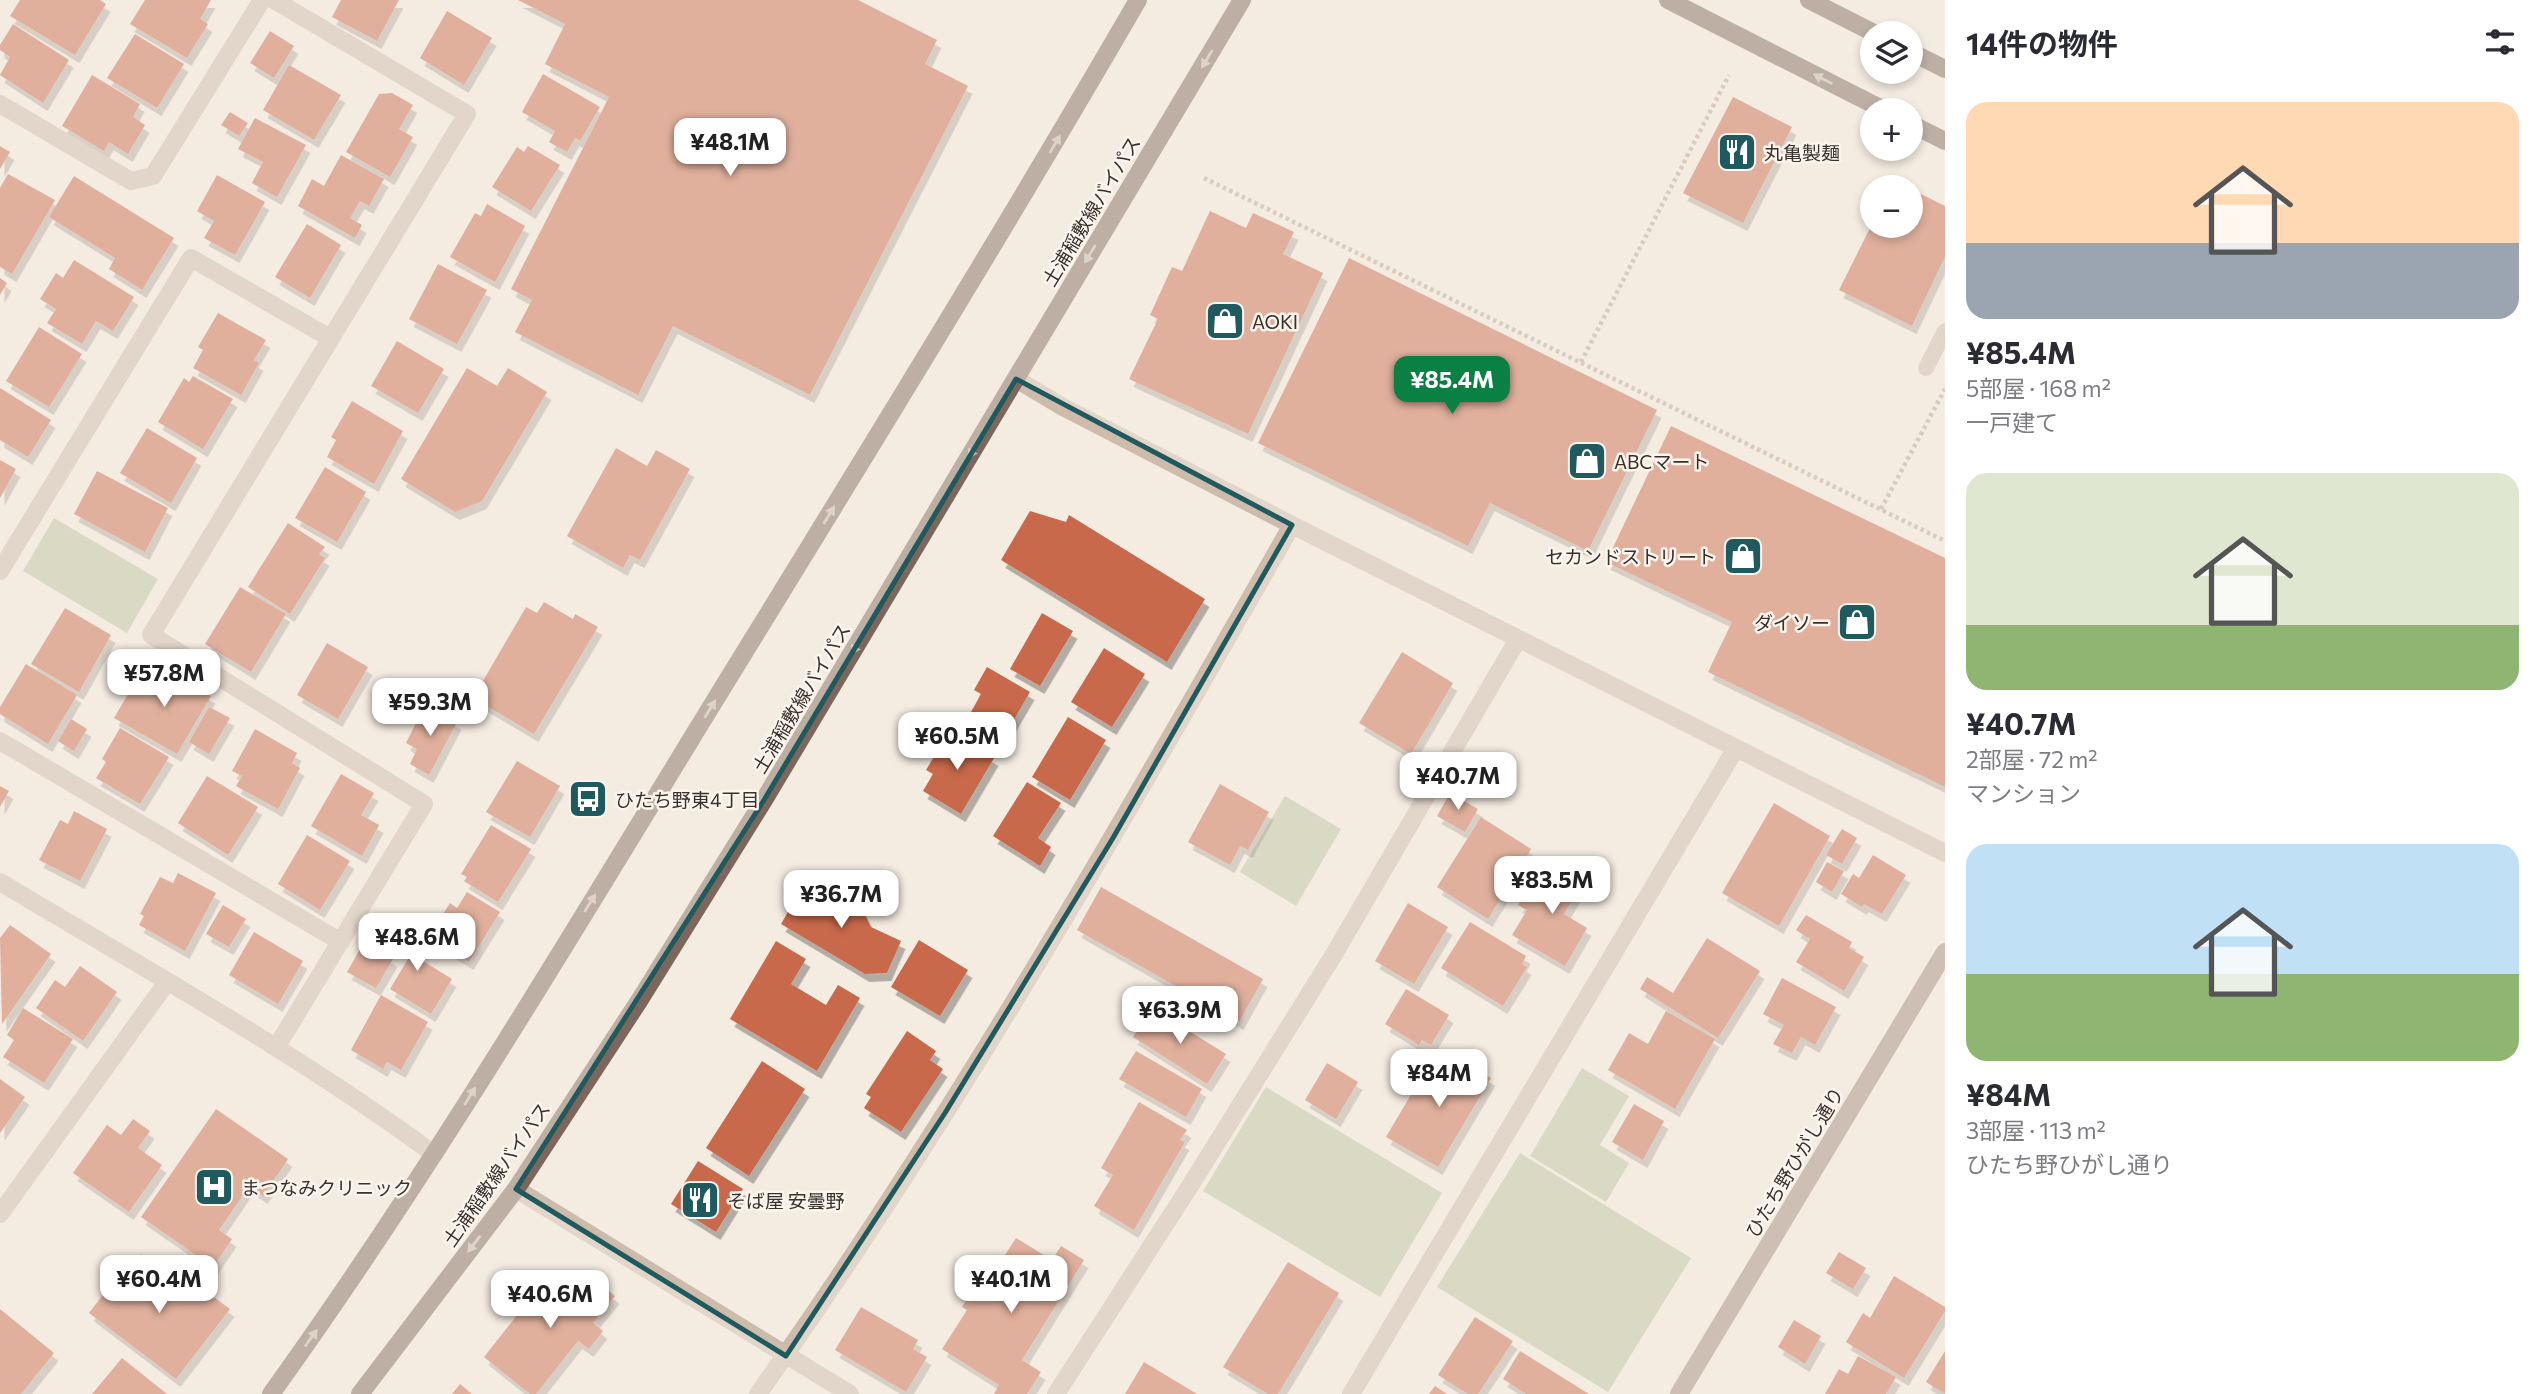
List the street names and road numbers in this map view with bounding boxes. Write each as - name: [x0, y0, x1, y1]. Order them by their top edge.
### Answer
- street label: 土浦稲敷線バイパス: [1037, 132, 1145, 290]
- street label: 土浦稲敷線バイパス: [747, 619, 855, 777]
- street label: ひたち野ひがし通り: [1740, 1083, 1848, 1241]
- street label: 土浦稲敷線バイパス: [438, 1098, 554, 1250]

